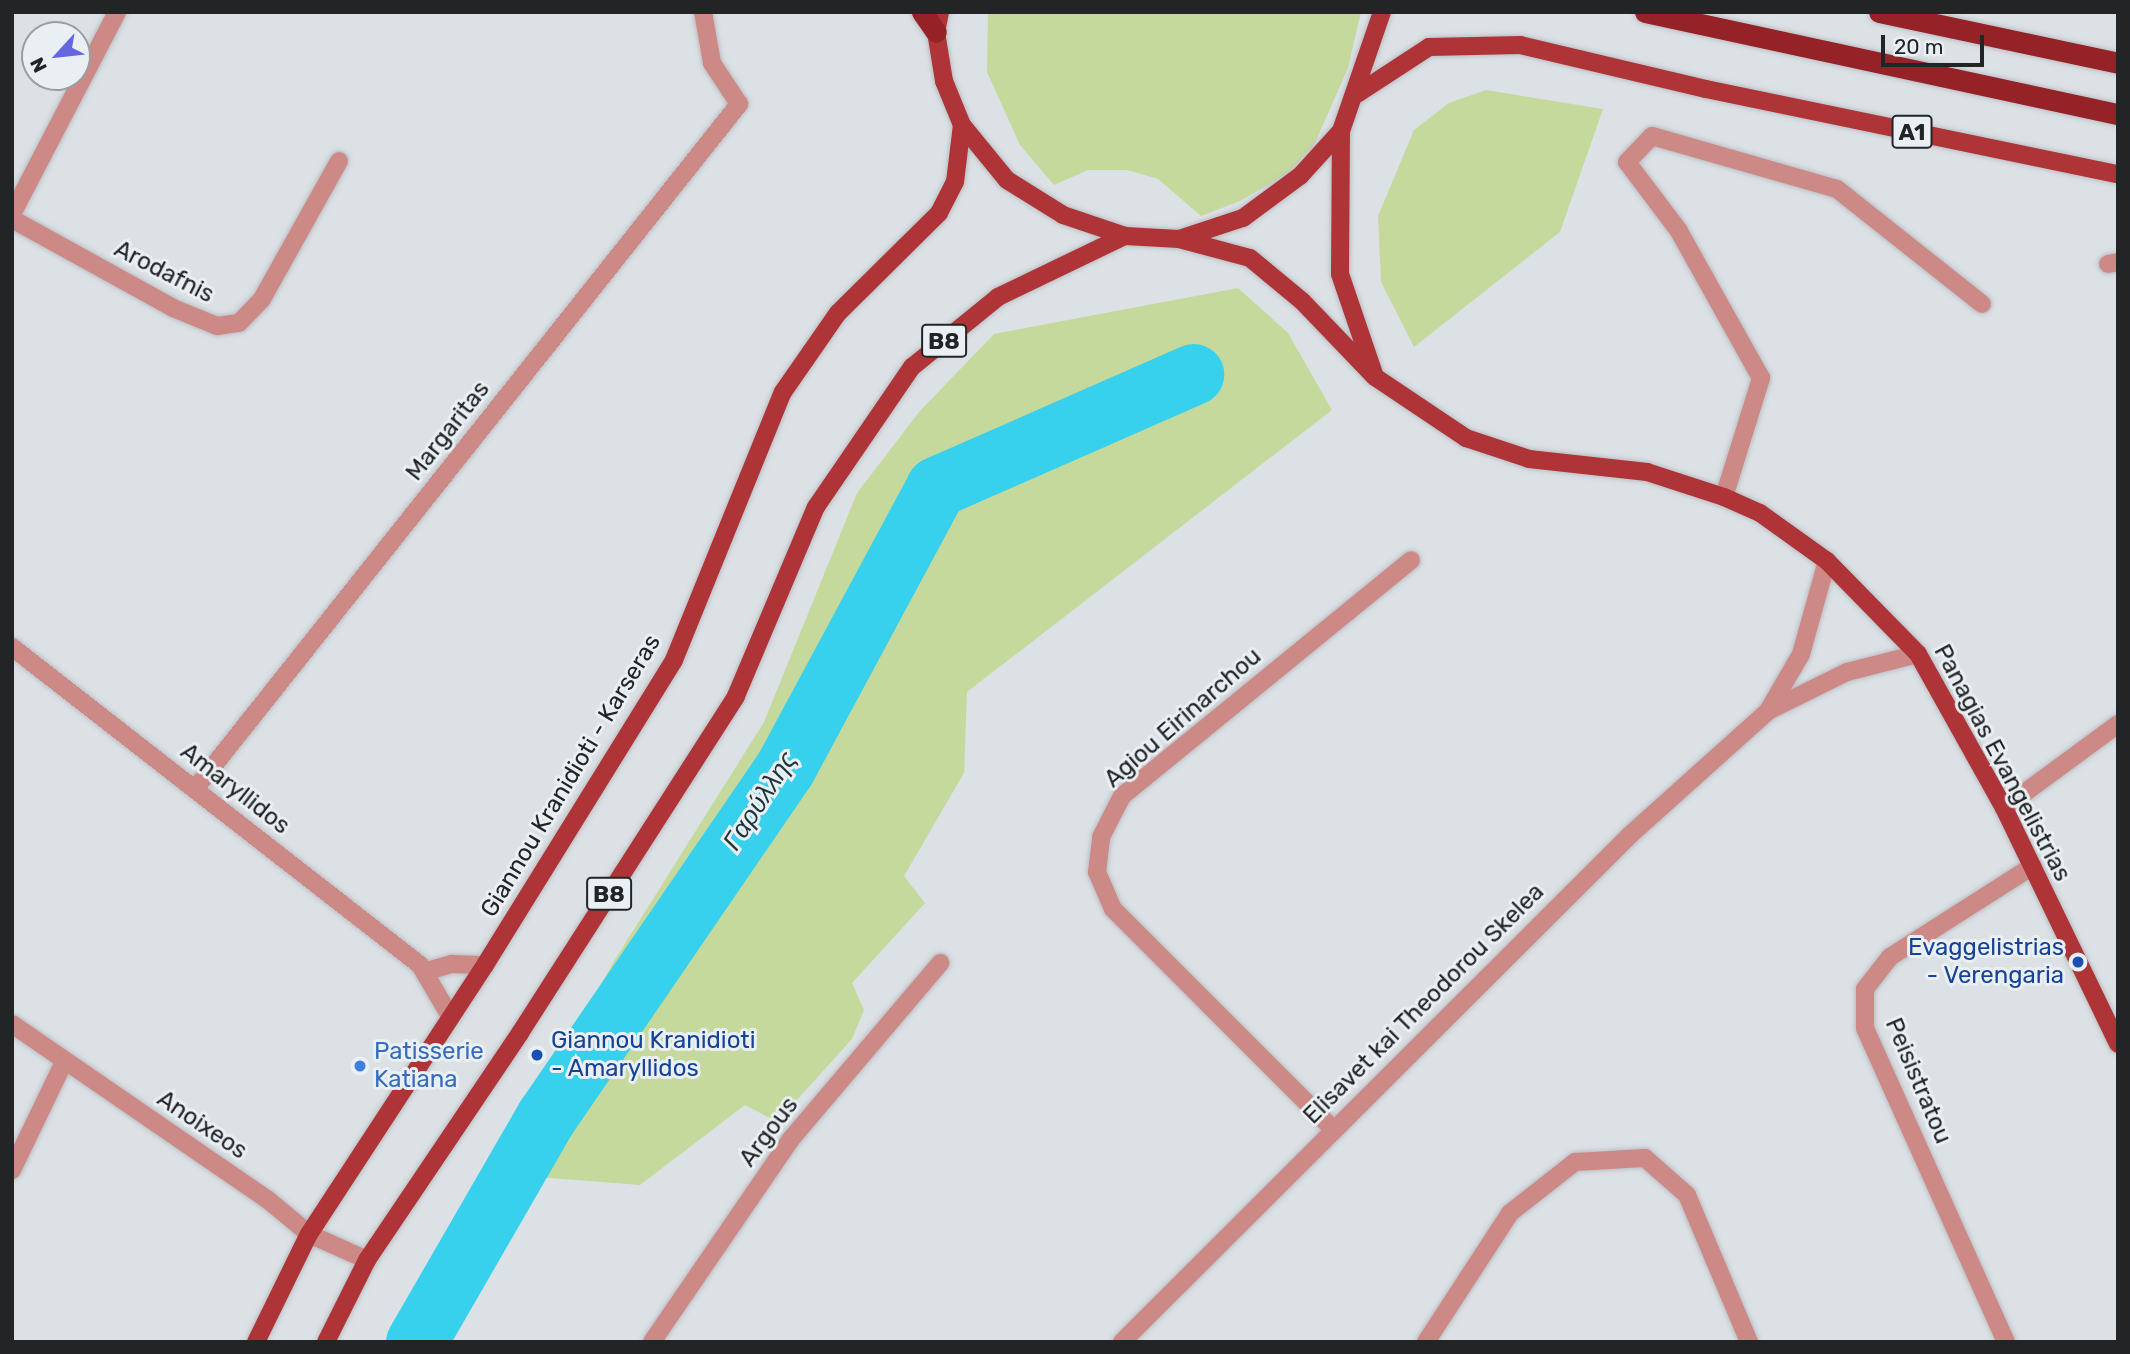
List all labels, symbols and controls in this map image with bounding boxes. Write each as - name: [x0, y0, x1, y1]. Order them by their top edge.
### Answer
- north arrow: [21, 21, 91, 91]
- scale bar: [1885, 21, 1988, 65]
- text: 20 m: [1894, 34, 1943, 59]
- text: N: [25, 54, 52, 76]
- road number: A1: [1891, 113, 1933, 152]
- street label: Arodafnis: [109, 235, 219, 309]
- road number: B8: [920, 322, 968, 360]
- street label: Margaritas: [400, 375, 496, 487]
- street label: Giannou Kranidioti - Karseras: [475, 629, 667, 923]
- street label: Panagias Evangelistrias: [1927, 640, 2077, 886]
- street label: Agiou Eirinarchou: [1099, 642, 1267, 794]
- street label: Amaryllidos: [175, 737, 295, 841]
- water label: Γαρύλλης: [717, 746, 803, 856]
- road number: B8: [584, 874, 634, 914]
- street label: Elisavet kai Theodorou Skelea: [1298, 878, 1550, 1130]
- place label: Evaggelistrias - Verengaria: [1908, 934, 2064, 990]
- marker: Evaggelistrias - Verengaria: [2070, 954, 2086, 970]
- street label: Peisistratou: [1879, 1014, 1957, 1148]
- place label: Giannou Kranidioti - Amaryllidos: [551, 1027, 755, 1083]
- place label: Patisserie Katiana: [374, 1038, 484, 1094]
- marker: Giannou Kranidioti - Amaryllidos: [529, 1047, 545, 1063]
- marker: Patisserie Katiana: [352, 1058, 368, 1074]
- street label: Anoixeos: [152, 1084, 252, 1166]
- street label: Argous: [734, 1091, 804, 1173]

